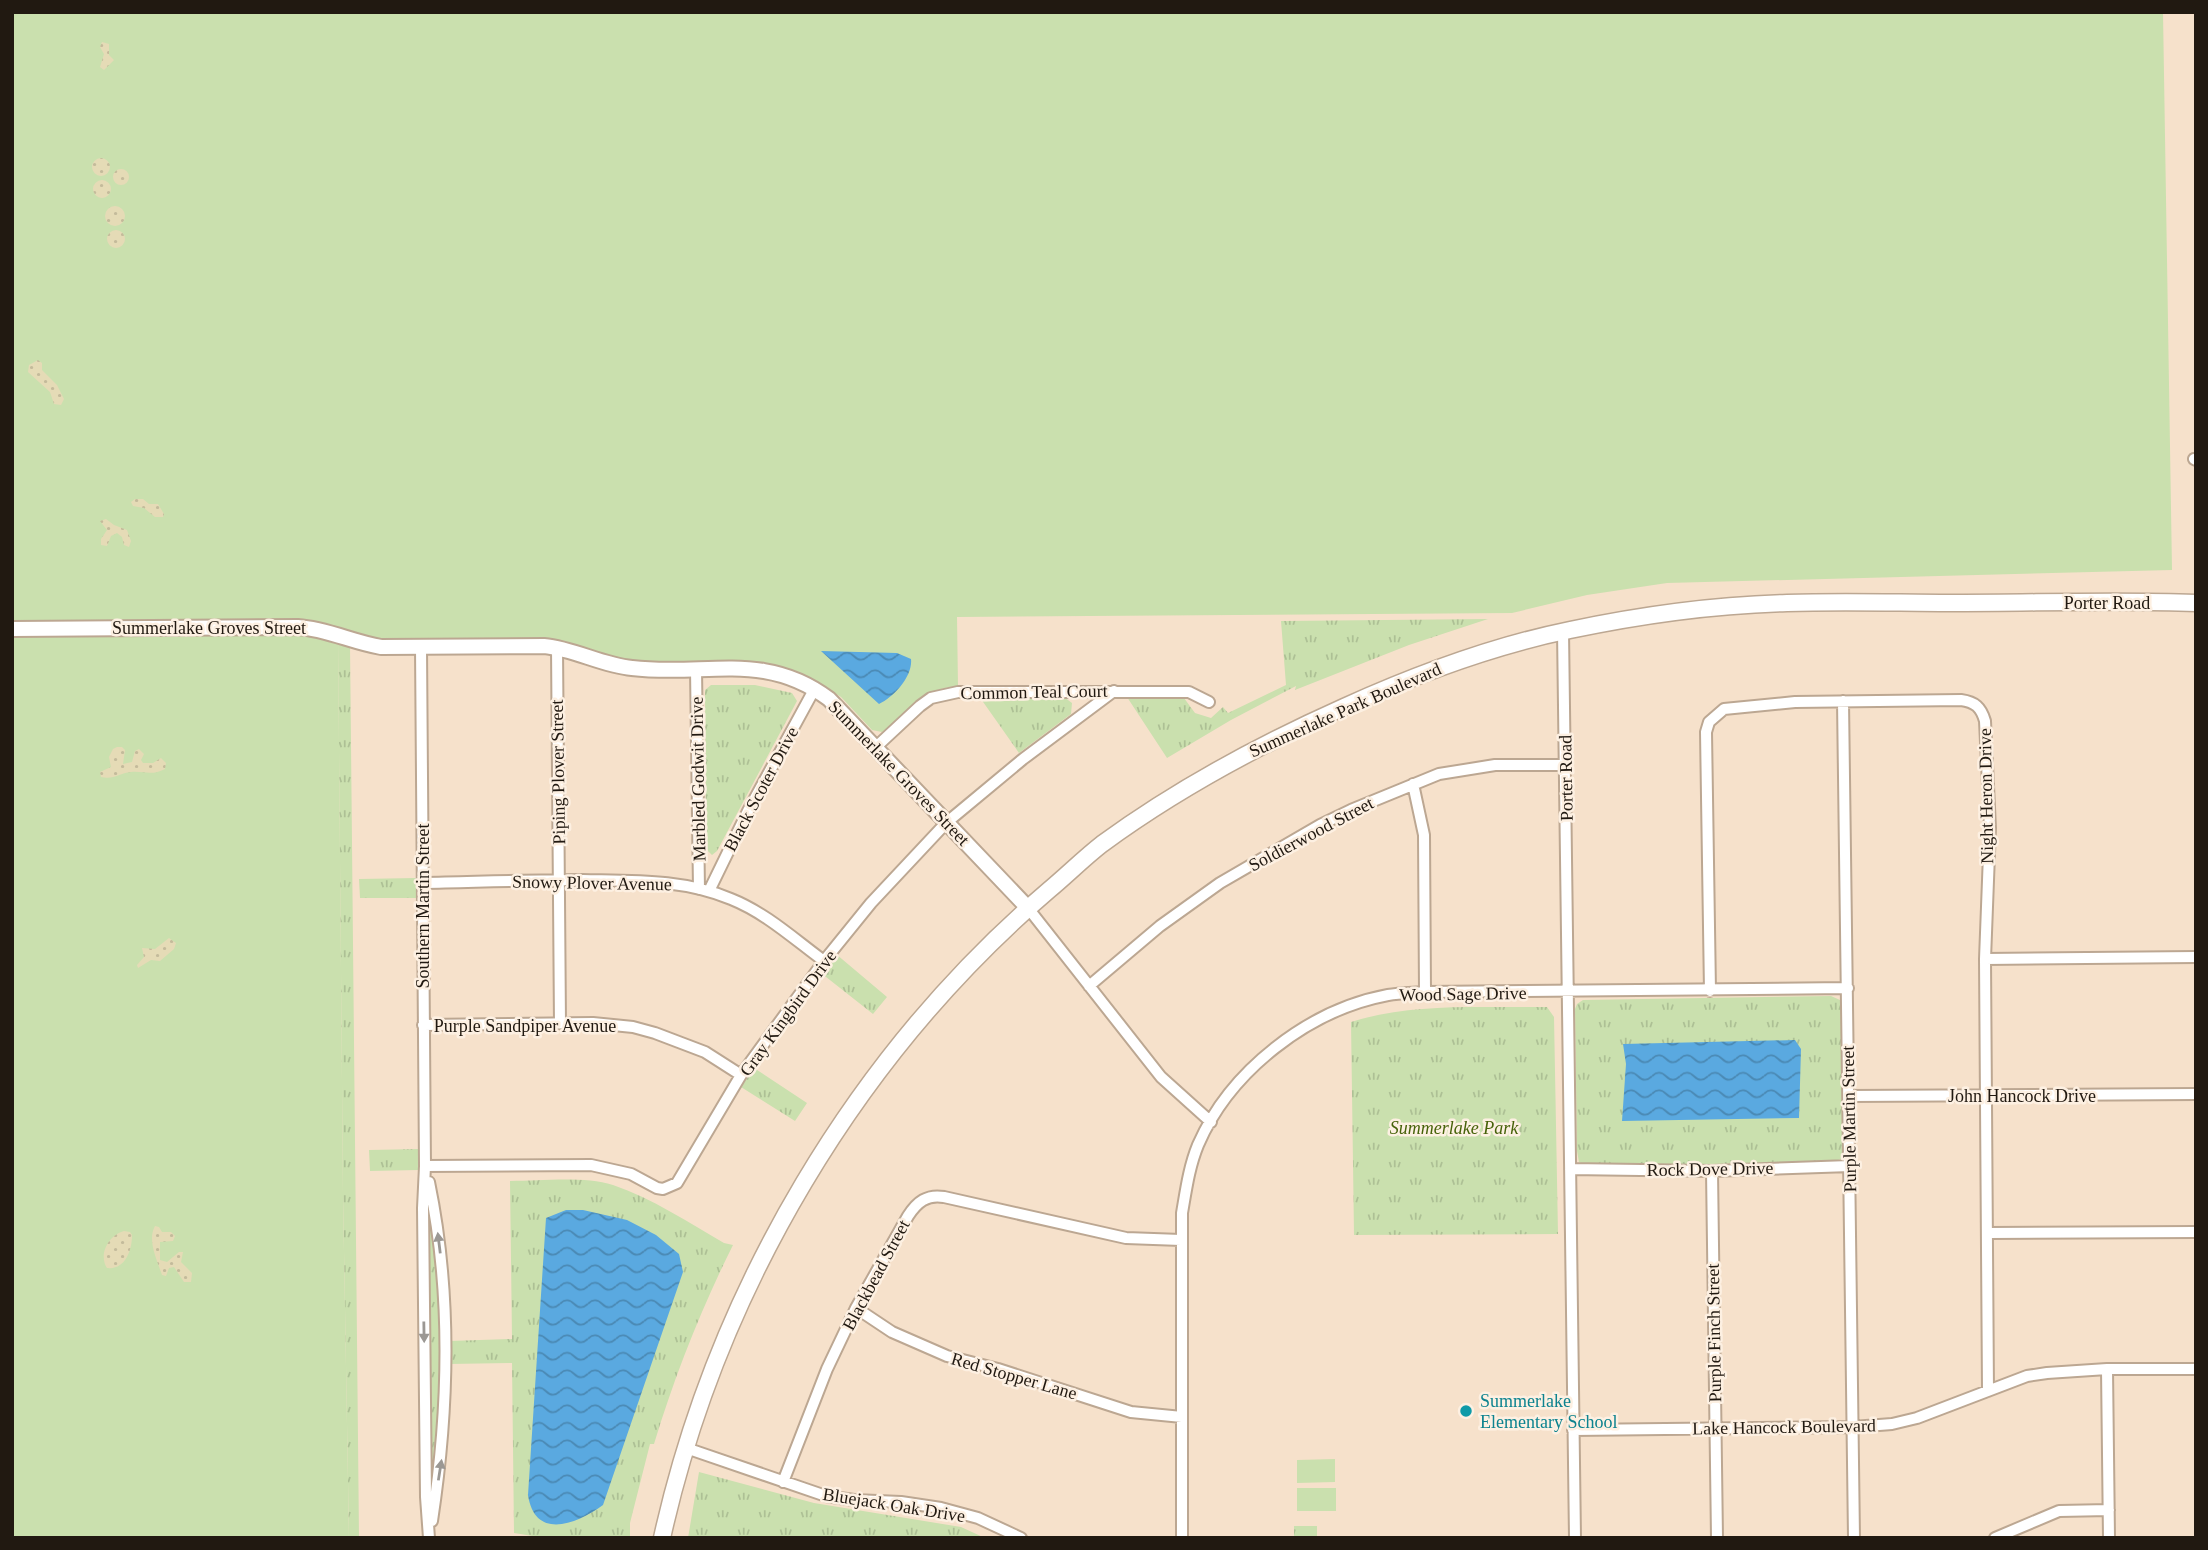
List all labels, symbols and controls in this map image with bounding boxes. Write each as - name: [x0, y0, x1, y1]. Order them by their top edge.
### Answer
- street label: Porter Road: [2064, 593, 2150, 613]
- street label: Summerlake Groves Street: [112, 618, 306, 638]
- street label: Summerlake Park Boulevard: [1246, 659, 1444, 761]
- street label: Common Teal Court: [960, 681, 1108, 703]
- street label: Marbled Godwit Drive: [687, 696, 709, 862]
- street label: Summerlake Groves Street: [824, 696, 974, 850]
- street label: Piping Plover Street: [547, 699, 569, 845]
- street label: Black Scoter Drive: [720, 723, 802, 855]
- street label: Night Heron Drive: [1975, 728, 1997, 864]
- street label: Porter Road: [1555, 735, 1577, 821]
- street label: Soldierwood Street: [1245, 793, 1377, 875]
- street label: Southern Martin Street: [413, 824, 433, 988]
- street label: Snowy Plover Avenue: [512, 872, 672, 894]
- street label: Gray Kingbird Drive: [736, 946, 840, 1080]
- street label: Wood Sage Drive: [1399, 983, 1527, 1005]
- street label: Purple Sandpiper Avenue: [434, 1016, 616, 1036]
- street label: Purple Martin Street: [1838, 1045, 1860, 1193]
- street label: John Hancock Drive: [1948, 1086, 2096, 1106]
- park label: Summerlake Park: [1390, 1118, 1519, 1138]
- street label: Rock Dove Drive: [1646, 1158, 1774, 1180]
- street label: Blackbead Street: [838, 1216, 914, 1334]
- one-way arrow: [433, 1232, 444, 1254]
- street label: Purple Finch Street: [1703, 1263, 1725, 1403]
- one-way arrow: [418, 1321, 430, 1343]
- street label: Red Stopper Lane: [949, 1348, 1079, 1404]
- place label: Summerlake Elementary School: [1480, 1391, 1617, 1432]
- marker: Summerlake Elementary School: [1458, 1403, 1474, 1419]
- street label: Lake Hancock Boulevard: [1692, 1415, 1876, 1439]
- one-way arrow: [435, 1459, 446, 1481]
- street label: Bluejack Oak Drive: [821, 1484, 967, 1526]

